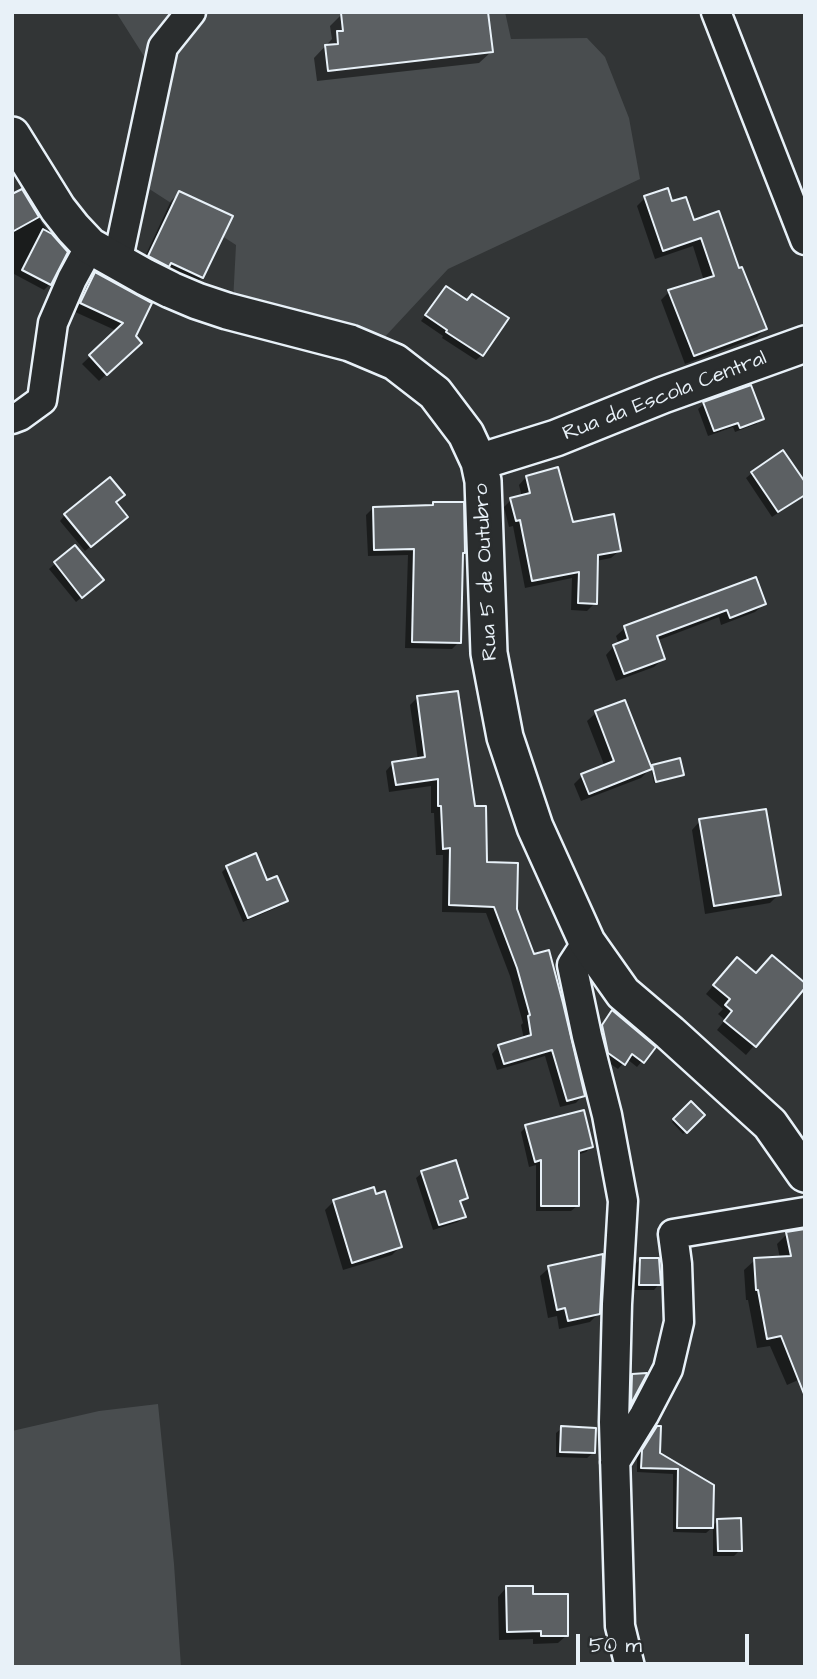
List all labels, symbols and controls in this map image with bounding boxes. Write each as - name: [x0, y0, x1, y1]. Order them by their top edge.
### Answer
- street label: Rua da Escola Central: [560, 347, 770, 447]
- street label: Rua 5 de Outubro: [470, 483, 504, 661]
- scale bar: [579, 1620, 752, 1664]
- text: 50 m: [589, 1631, 642, 1660]

